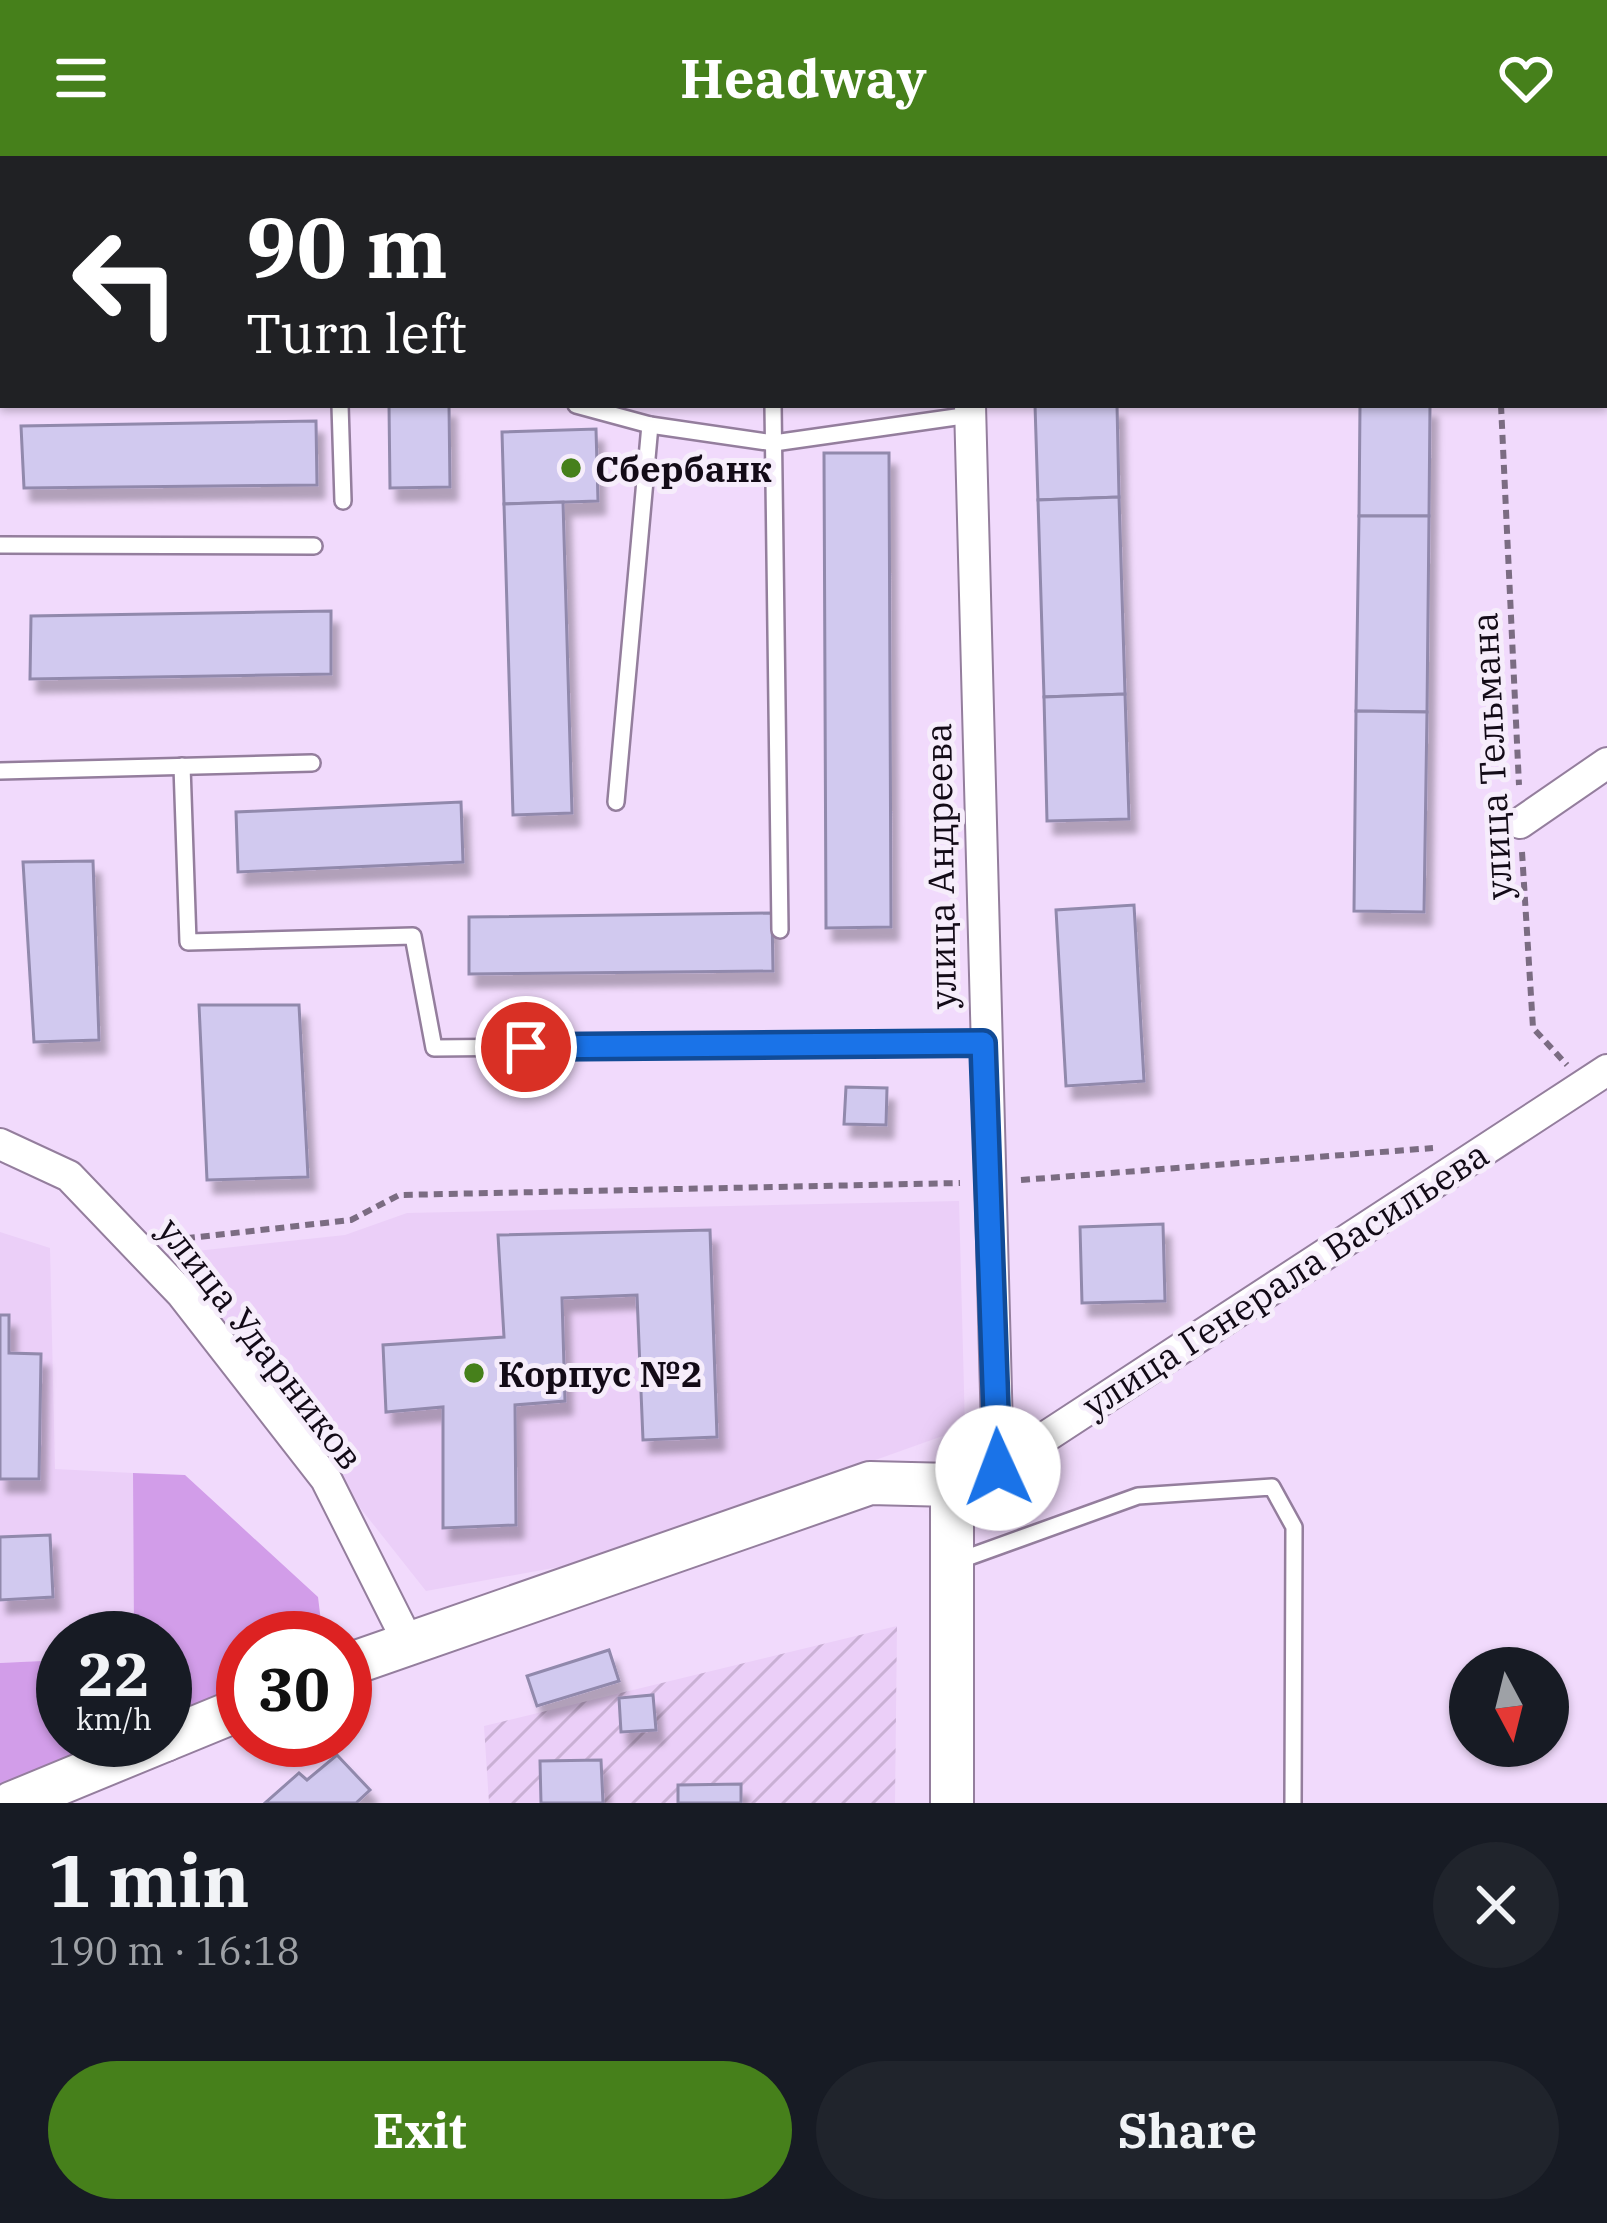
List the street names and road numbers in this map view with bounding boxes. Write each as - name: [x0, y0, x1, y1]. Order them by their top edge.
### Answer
- street label: улица Тельмана: [1460, 611, 1522, 901]
- street label: улица Андреева: [914, 722, 966, 1010]
- street label: улица Генерала Васильева: [1073, 1130, 1497, 1428]
- street label: улица Ударников: [148, 1208, 374, 1478]

